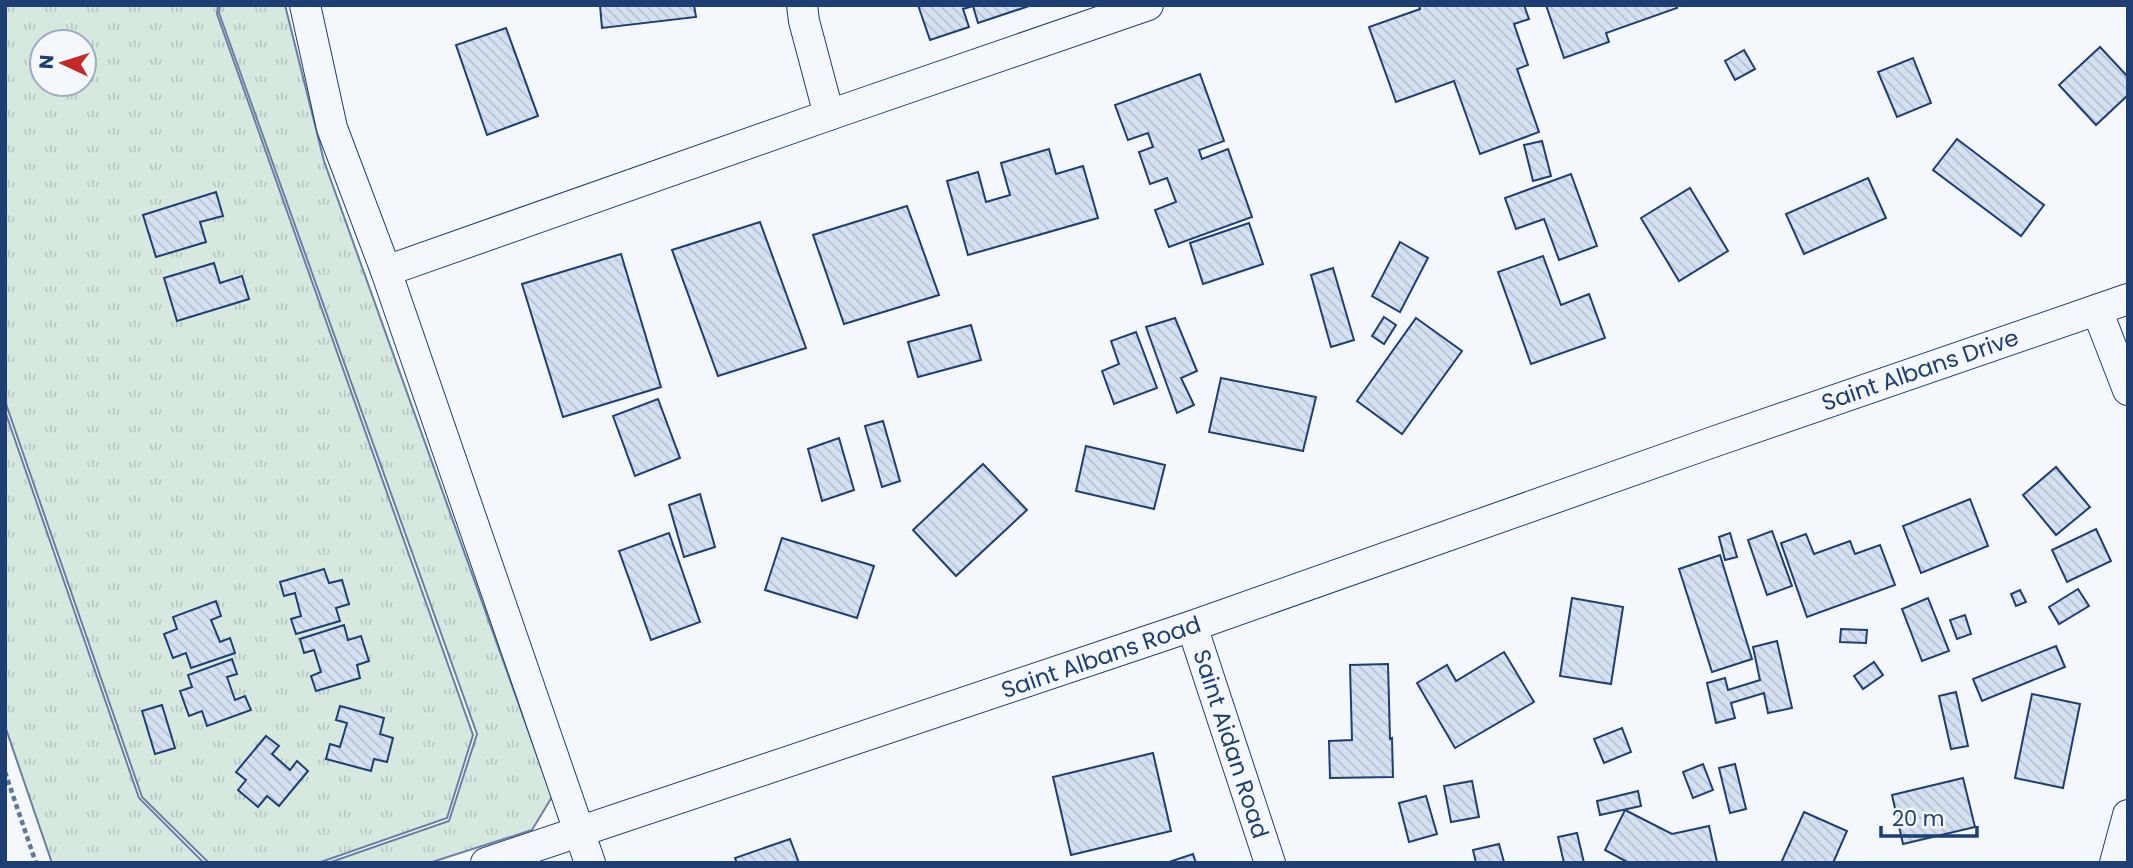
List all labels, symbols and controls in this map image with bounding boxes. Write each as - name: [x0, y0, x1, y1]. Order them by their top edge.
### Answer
- north arrow: [28, 28, 98, 98]
- text: N: [33, 54, 61, 70]
- street label: Saint Albans Drive: [1817, 321, 2023, 419]
- street label: Saint Albans Road: [997, 608, 1205, 706]
- street label: Saint Aidan Road: [1185, 645, 1277, 843]
- scale bar: [1881, 794, 1977, 838]
- text: 20 m: [1892, 804, 1945, 833]

